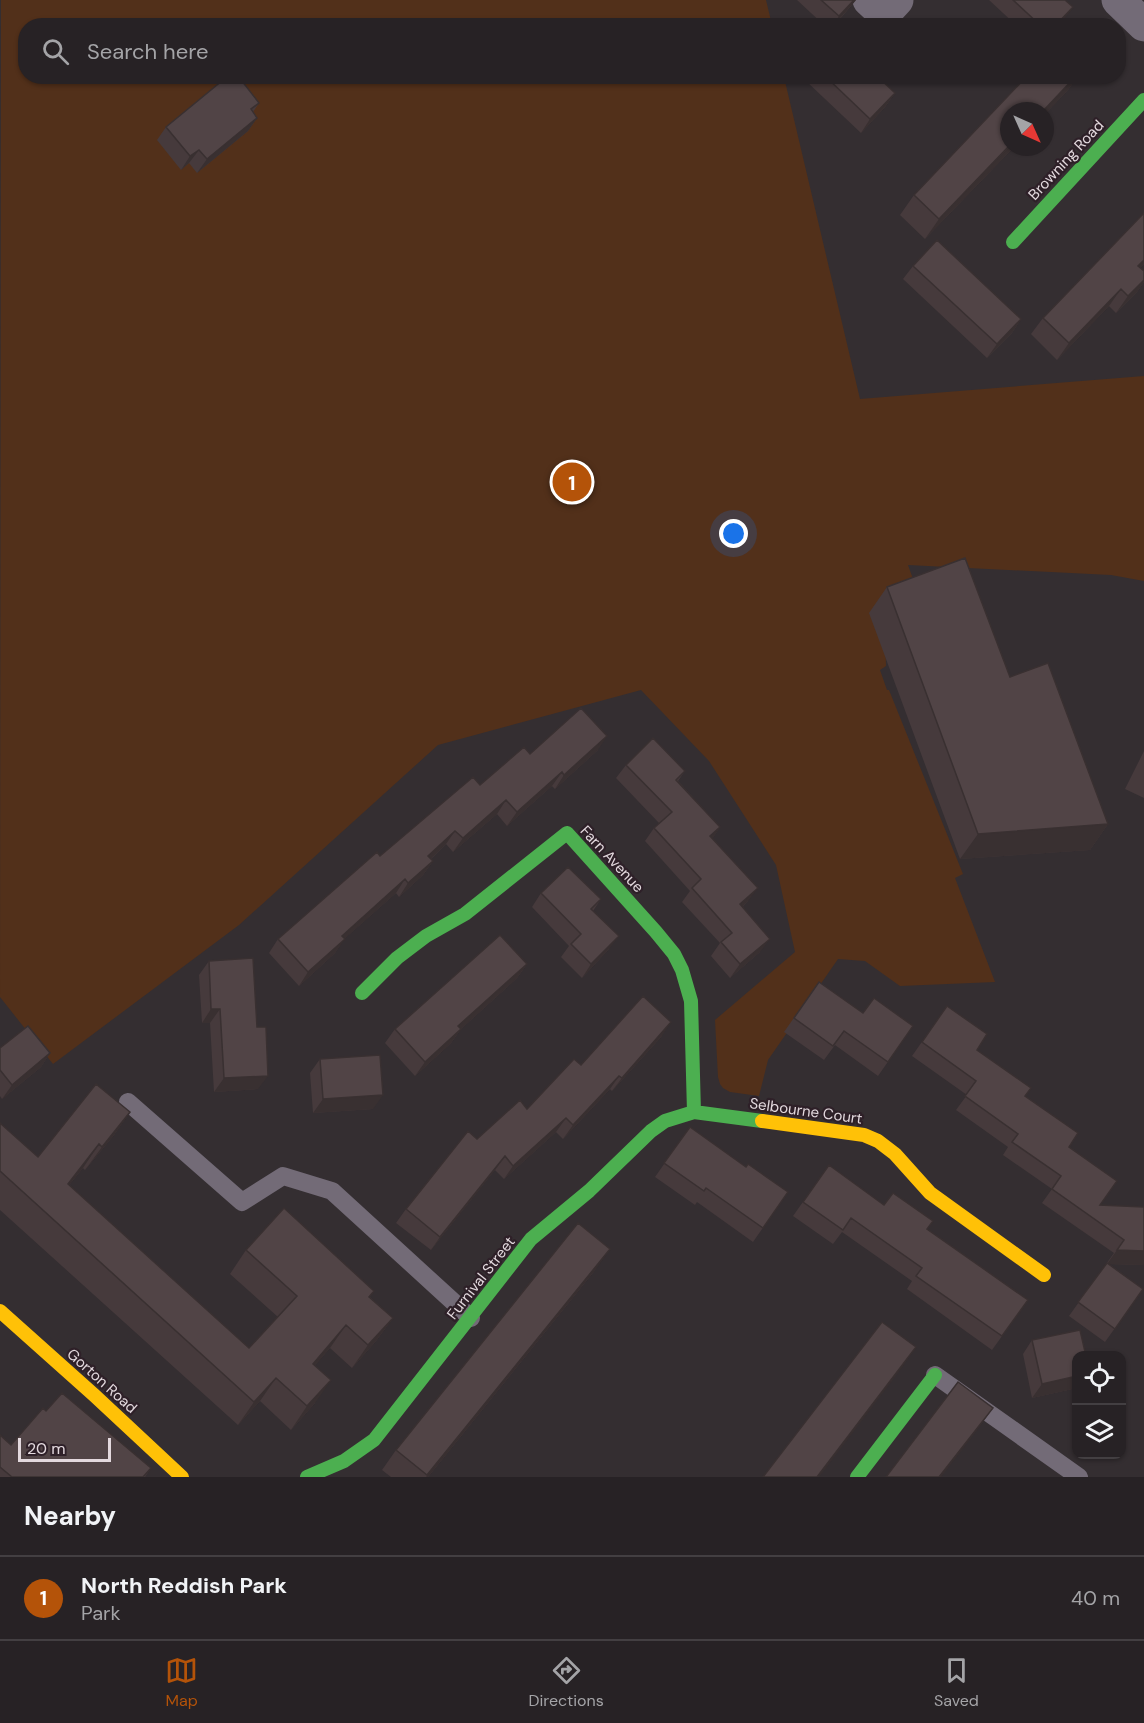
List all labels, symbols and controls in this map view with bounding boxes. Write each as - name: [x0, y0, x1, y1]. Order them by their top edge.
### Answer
- search box: [18, 18, 1126, 84]
- icon: search: [39, 35, 72, 68]
- text: Search here: [87, 37, 208, 66]
- north arrow: [1000, 102, 1054, 156]
- street label: Browning Road: [1024, 116, 1108, 204]
- pin: 1: [552, 460, 592, 504]
- your location: [719, 519, 748, 548]
- street label: Farn Avenue: [576, 821, 648, 897]
- street label: Selbourne Court: [748, 1093, 864, 1129]
- street label: Furnival Street: [442, 1232, 520, 1324]
- street label: Gorton Road: [63, 1344, 141, 1418]
- map controls: [1072, 1351, 1126, 1459]
- button: locate: [1072, 1351, 1126, 1405]
- button: layers: [1072, 1405, 1126, 1459]
- scale bar: [18, 1435, 111, 1462]
- text: 20 m: [27, 1438, 66, 1459]
- text: Nearby: [24, 1499, 116, 1533]
- text: North Reddish Park: [81, 1571, 287, 1600]
- text: 1: [40, 1585, 47, 1611]
- text: 40 m: [1071, 1585, 1120, 1611]
- text: Park: [81, 1600, 121, 1626]
- tab: Map: [165, 1654, 198, 1711]
- tab: Directions: [528, 1654, 604, 1711]
- tab: Saved: [934, 1654, 979, 1711]

